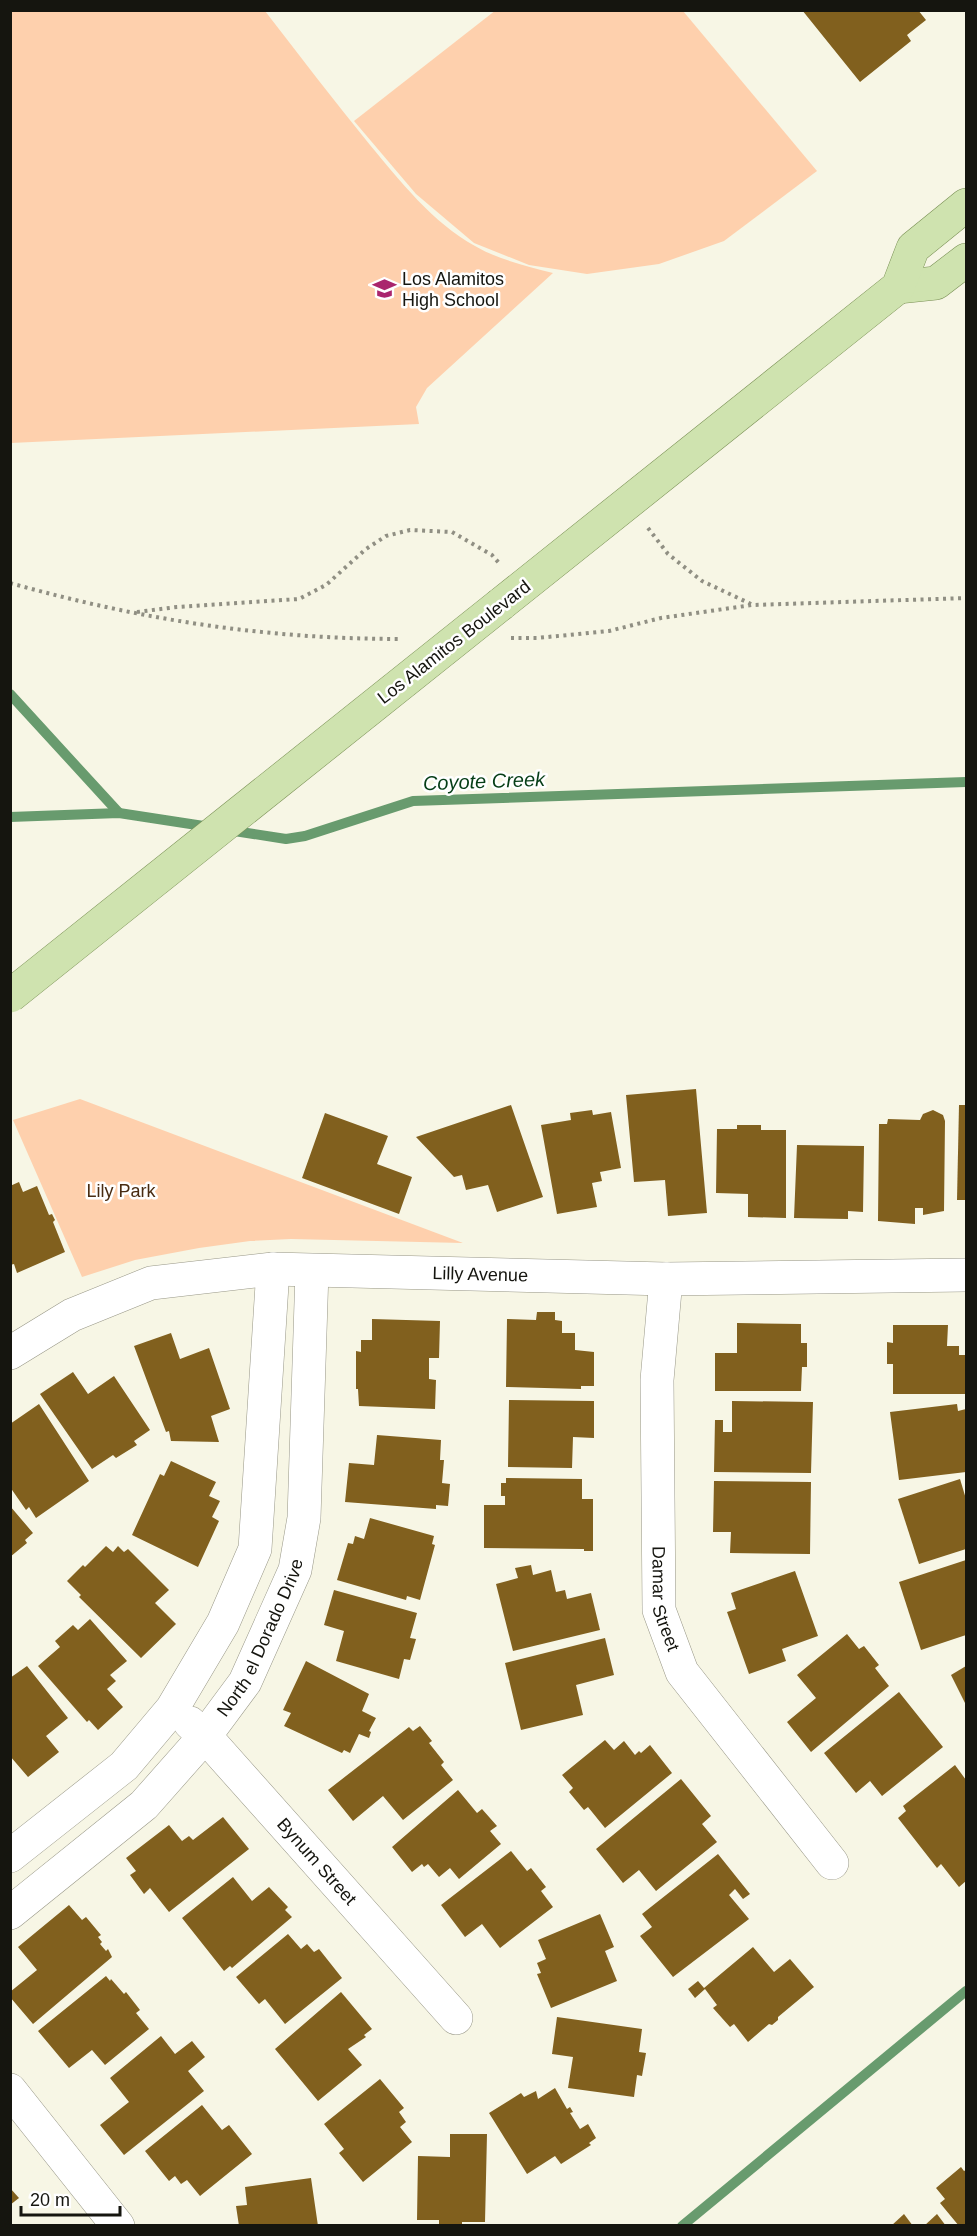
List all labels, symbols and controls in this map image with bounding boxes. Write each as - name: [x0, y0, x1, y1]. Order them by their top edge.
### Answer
- place label: Los Alamitos High School: [402, 269, 504, 310]
- school or university icon: Los Alamitos High School: [371, 276, 397, 302]
- street label: Los Alamitos Boulevard: [374, 576, 534, 708]
- water label: Coyote Creek: [423, 768, 546, 794]
- park label: Lily Park: [86, 1181, 157, 1201]
- street label: Lilly Avenue: [432, 1263, 528, 1285]
- street label: Damar Street: [648, 1546, 683, 1654]
- street label: North el Dorado Drive: [213, 1557, 307, 1720]
- street label: Bynum Street: [273, 1814, 361, 1909]
- scale bar: [21, 2179, 120, 2217]
- text: 20 m: [30, 2190, 70, 2210]

